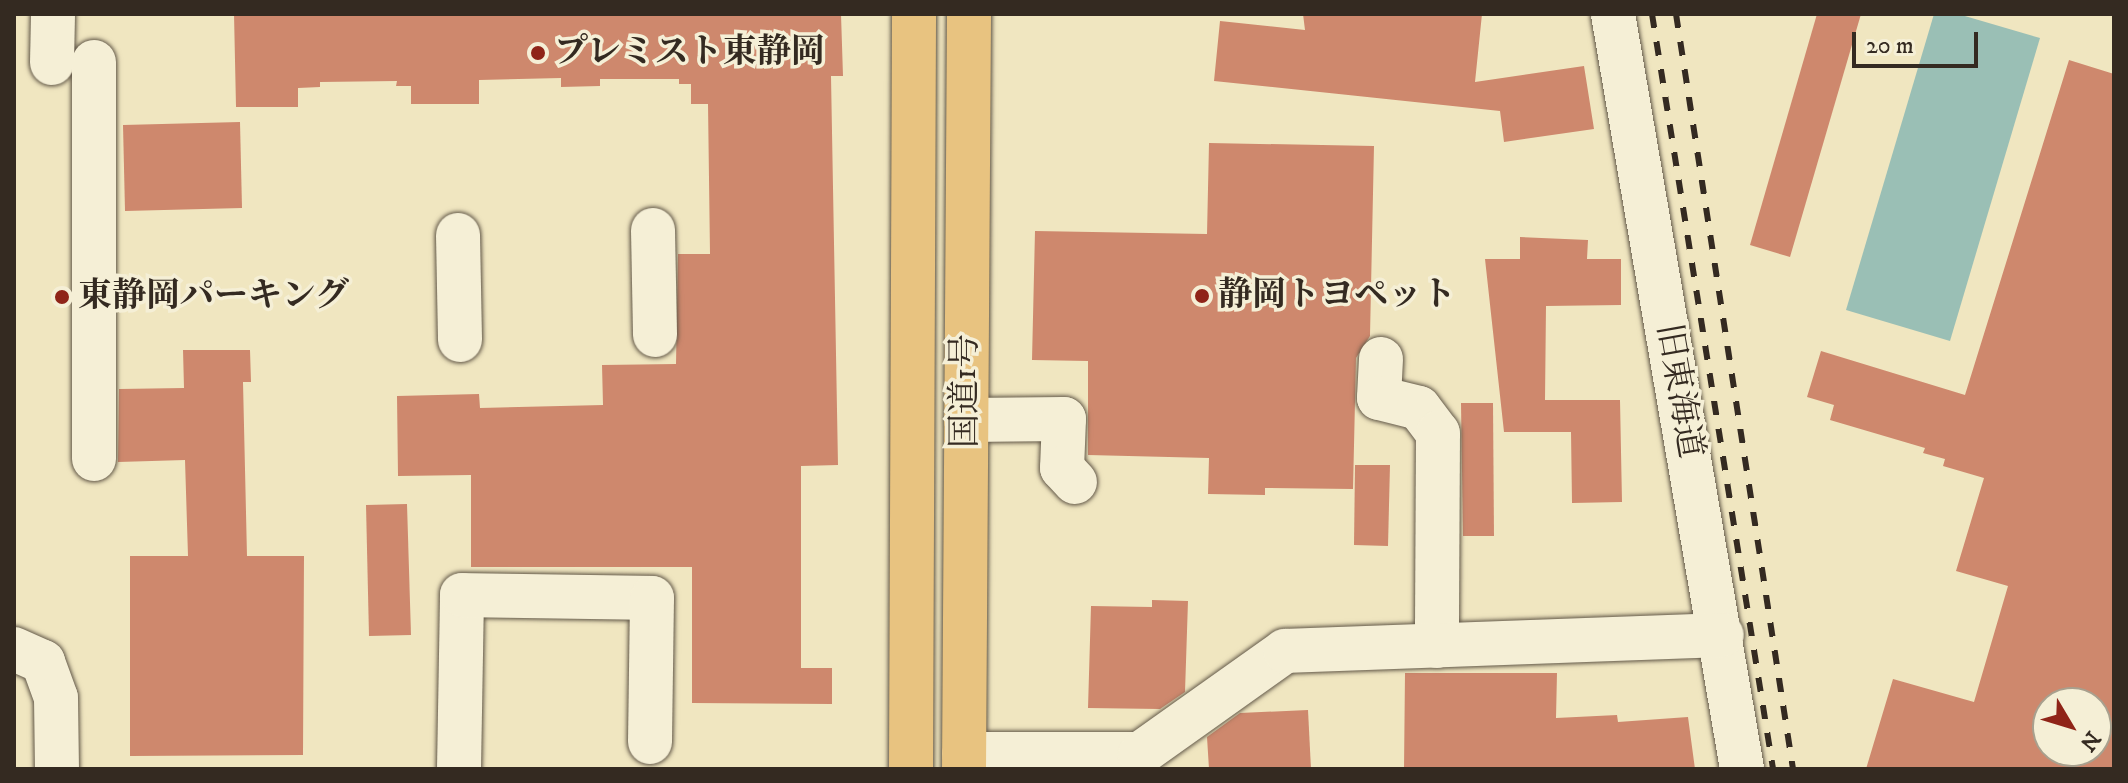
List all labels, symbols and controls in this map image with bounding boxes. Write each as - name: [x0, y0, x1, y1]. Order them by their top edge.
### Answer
- scale bar: [1856, 16, 1982, 66]
- text: 20 m: [1866, 31, 1914, 61]
- place label: プレミスト東静岡: [554, 33, 826, 73]
- marker: プレミスト東静岡: [529, 44, 547, 62]
- place label: 静岡トヨペット: [1218, 276, 1456, 316]
- place label: 東静岡パーキング: [78, 277, 350, 317]
- marker: 静岡トヨペット: [1193, 287, 1211, 305]
- marker: 東静岡パーキング: [53, 288, 71, 306]
- street label: 旧東海道: [1647, 320, 1711, 462]
- street label: 国道1号: [946, 334, 986, 448]
- north arrow: [2032, 687, 2112, 767]
- text: N: [2074, 725, 2106, 756]

